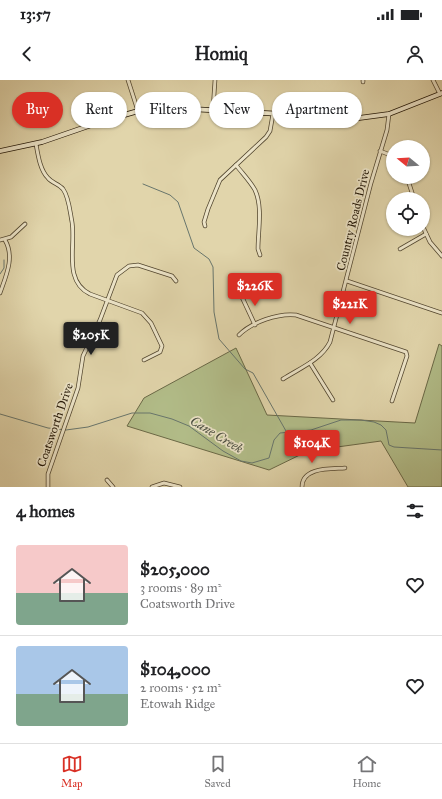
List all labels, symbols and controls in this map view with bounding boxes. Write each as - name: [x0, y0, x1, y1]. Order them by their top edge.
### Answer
- text: 13:57: [20, 5, 51, 23]
- icon: back: [16, 43, 38, 65]
- text: Homiq: [194, 43, 248, 65]
- icon: person: [404, 43, 426, 65]
- chip: Buy: [12, 92, 63, 128]
- chip: Rent: [71, 92, 127, 128]
- chip: Filters: [135, 92, 201, 128]
- chip: New: [209, 92, 264, 128]
- chip: Apartment: [272, 92, 362, 128]
- north arrow: [386, 140, 430, 184]
- map controls: [386, 140, 430, 236]
- street label: Country Roads Drive: [334, 168, 372, 272]
- button: locate: [386, 192, 430, 236]
- pin: $226K: [227, 273, 283, 307]
- text: $226K: [237, 278, 273, 294]
- pin: $221K: [322, 291, 378, 325]
- text: $221K: [333, 296, 367, 312]
- pin: $205K: [63, 322, 119, 356]
- text: $205K: [72, 327, 110, 343]
- street label: Coatsworth Drive: [34, 381, 76, 469]
- water label: Cane Creek: [187, 413, 246, 457]
- pin: $104K: [284, 430, 340, 464]
- text: $104K: [294, 435, 330, 451]
- icon: filters: [404, 500, 426, 522]
- text: 4 homes: [16, 501, 75, 522]
- text: $205,000: [140, 559, 210, 580]
- icon: home: [48, 561, 96, 609]
- icon: heart: [404, 574, 426, 596]
- text: 3 rooms · 89 m²: [140, 580, 222, 596]
- text: Coatsworth Drive: [140, 596, 235, 612]
- text: $104,000: [140, 659, 211, 680]
- icon: home: [48, 662, 96, 710]
- icon: heart: [404, 675, 426, 697]
- text: 2 rooms · 52 m²: [140, 680, 221, 696]
- text: Etowah Ridge: [140, 696, 215, 712]
- tab: Map: [61, 753, 83, 790]
- tab: Saved: [205, 753, 231, 790]
- tab: Home: [352, 753, 381, 790]

